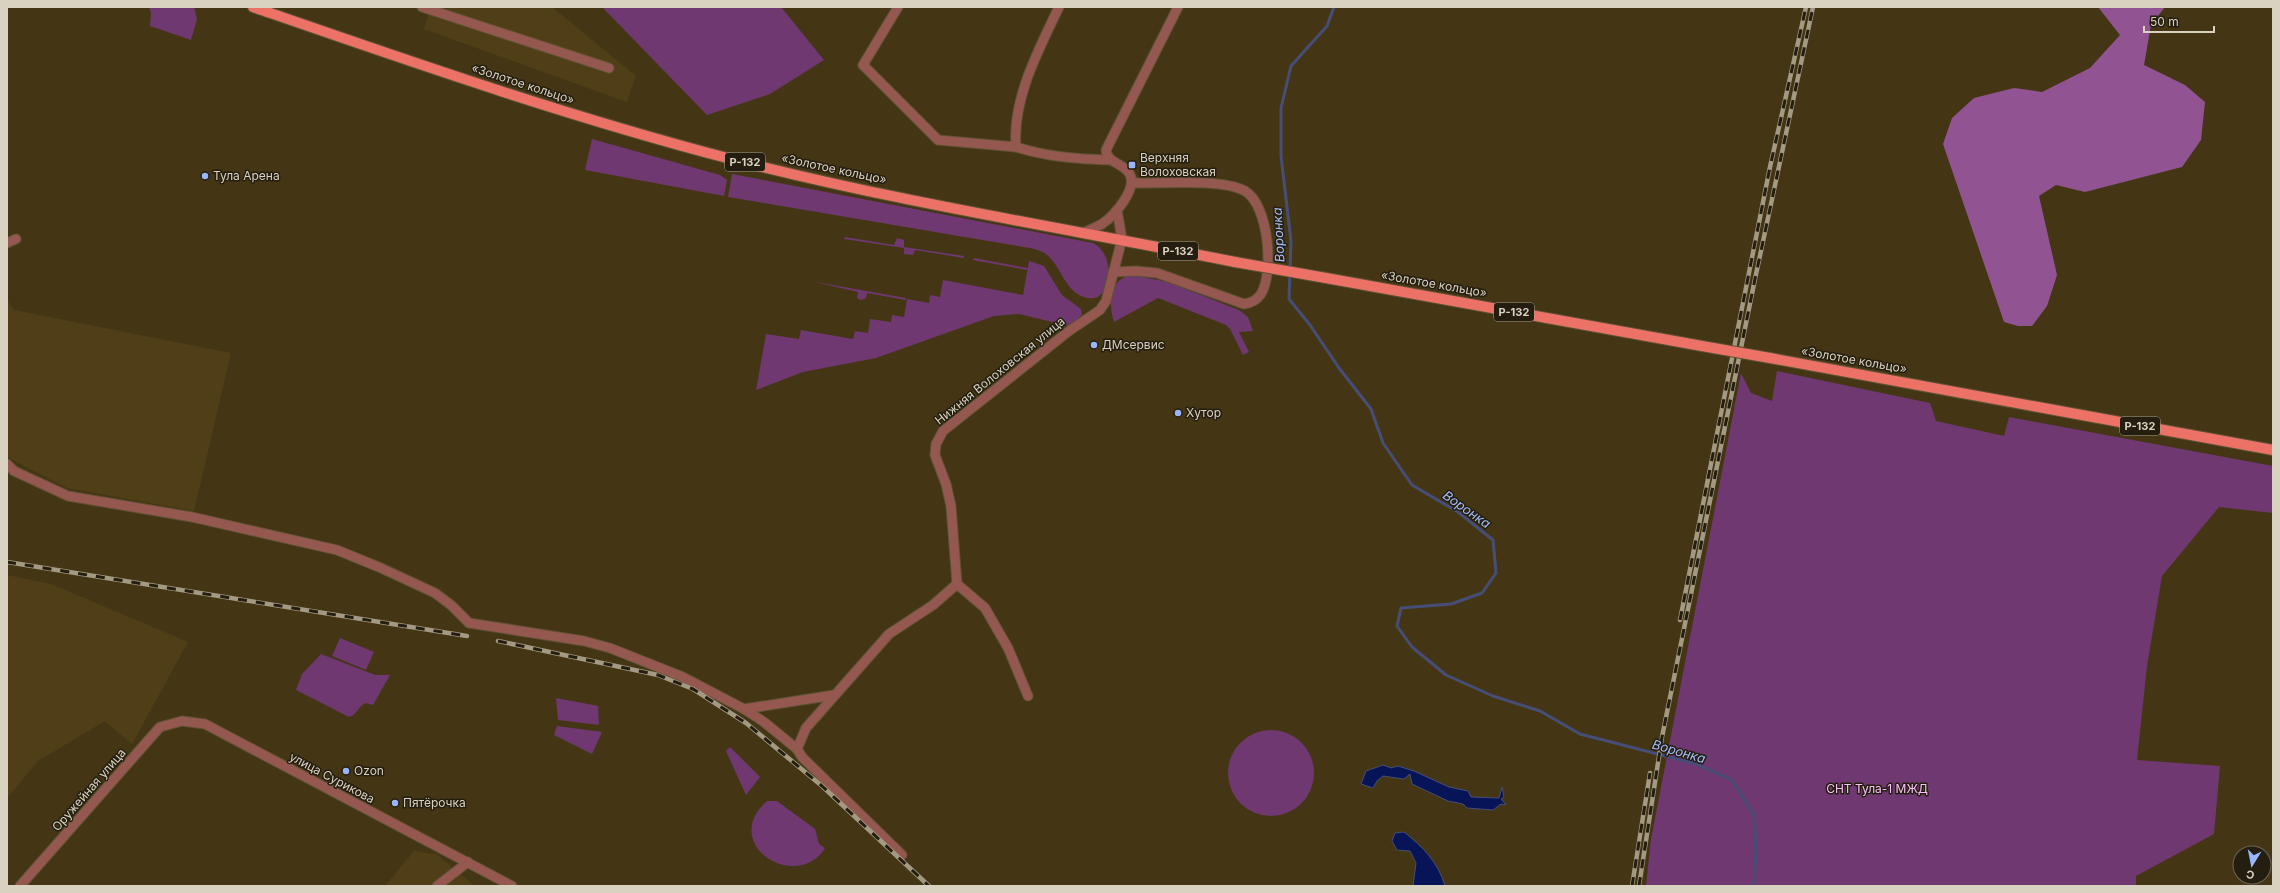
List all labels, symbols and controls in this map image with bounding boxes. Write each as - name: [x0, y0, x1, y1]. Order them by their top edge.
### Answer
- scale bar: [2144, 8, 2214, 34]
- text: 50 m: [2150, 14, 2179, 29]
- street label: «Золотое кольцо»: [470, 60, 576, 107]
- street label: «Золотое кольцо»: [780, 150, 888, 187]
- place label: Верхняя Волоховская: [1140, 150, 1216, 179]
- road number: Р-132: [725, 153, 765, 171]
- marker: Верхняя Волоховская: [1127, 160, 1137, 170]
- place label: Тула Арена: [213, 168, 280, 183]
- marker: Тула Арена: [200, 171, 210, 181]
- water label: Воронка: [1269, 207, 1287, 263]
- road number: Р-132: [1158, 242, 1198, 260]
- street label: «Золотое кольцо»: [1380, 267, 1488, 300]
- road number: Р-132: [1494, 303, 1534, 321]
- street label: Нижняя Волоховская улица: [932, 314, 1068, 428]
- place label: ДМсервис: [1102, 337, 1165, 352]
- marker: ДМсервис: [1089, 340, 1099, 350]
- street label: «Золотое кольцо»: [1800, 343, 1908, 376]
- place label: Хутор: [1186, 405, 1221, 420]
- marker: Хутор: [1173, 408, 1183, 418]
- road number: Р-132: [2120, 417, 2160, 435]
- water label: Воронка: [1440, 487, 1494, 531]
- water label: Воронка: [1650, 736, 1708, 766]
- street label: Оружейная улица: [49, 745, 129, 834]
- street label: улица Сурикова: [287, 749, 377, 806]
- place label: Ozon: [354, 763, 384, 778]
- marker: Ozon: [341, 766, 351, 776]
- park label: СНТ Тула-1 МЖД: [1826, 781, 1928, 796]
- place label: Пятёрочка: [403, 795, 466, 810]
- marker: Пятёрочка: [390, 798, 400, 808]
- north arrow: [2232, 845, 2272, 885]
- text: С: [2245, 867, 2255, 882]

